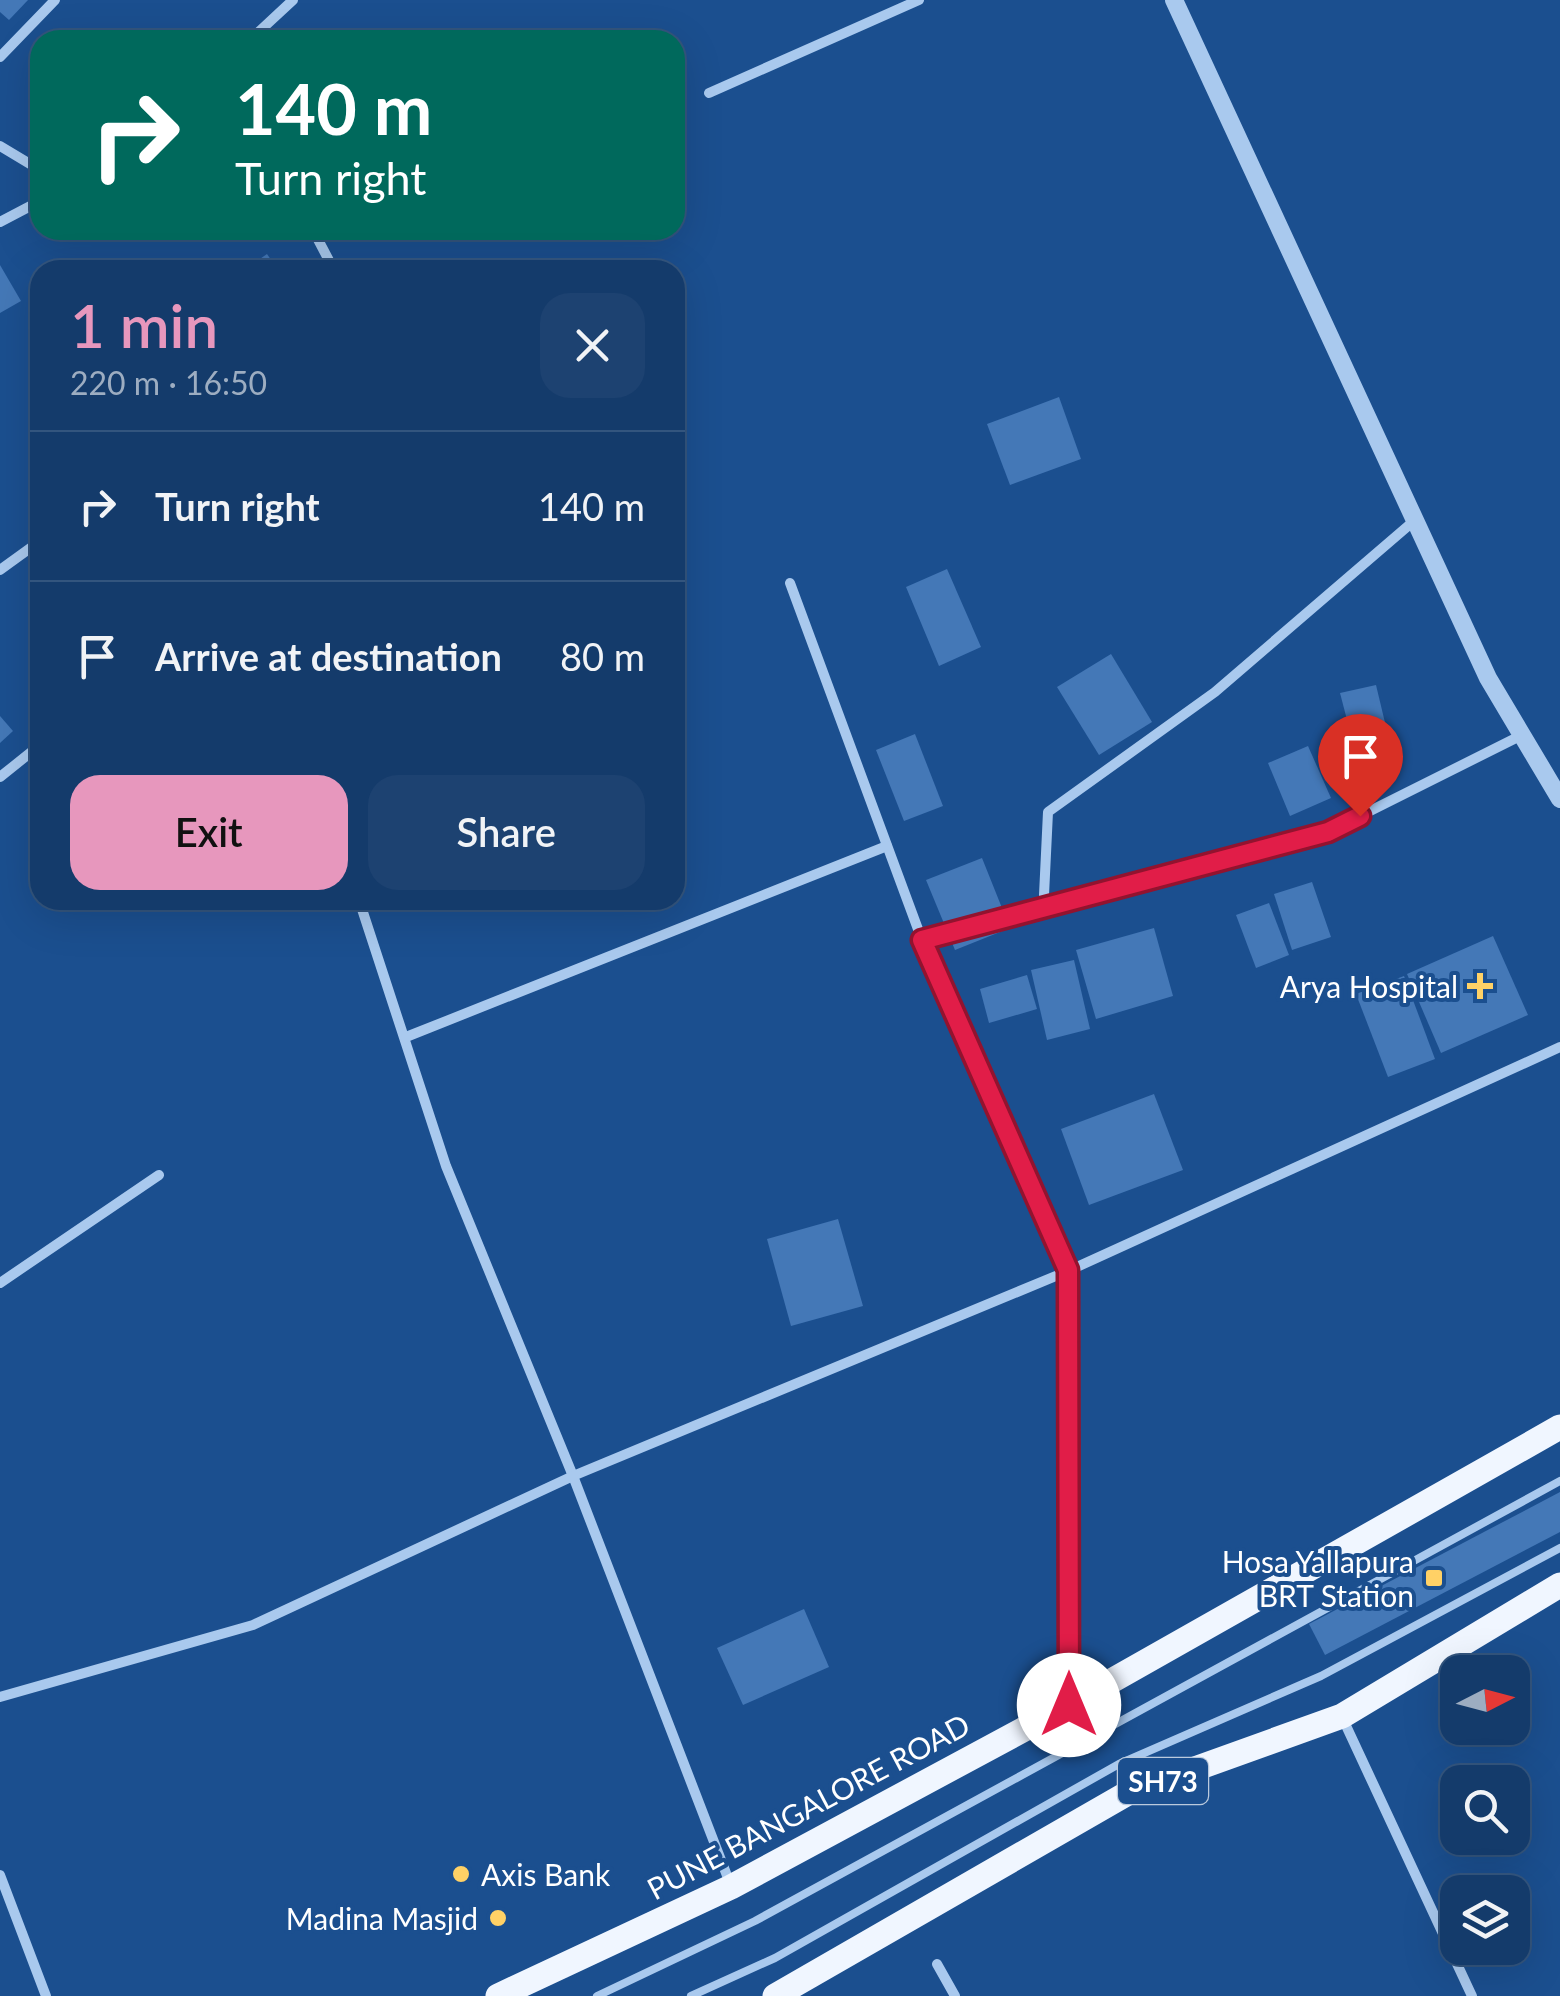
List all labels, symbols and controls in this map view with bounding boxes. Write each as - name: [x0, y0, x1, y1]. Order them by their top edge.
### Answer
- text: 140 m: [235, 66, 432, 150]
- icon: right: [70, 70, 200, 200]
- text: Turn right: [235, 151, 426, 205]
- text: 1 min: [70, 289, 218, 361]
- button: close: [540, 293, 645, 398]
- text: 220 m · 16:50: [70, 363, 267, 402]
- icon: right: [70, 479, 125, 534]
- text: Turn right: [155, 483, 320, 529]
- text: 140 m: [538, 483, 645, 529]
- icon: arrive: [70, 629, 125, 684]
- text: Arrive at destination: [155, 633, 502, 679]
- text: 80 m: [560, 633, 645, 679]
- pin: [1318, 714, 1403, 817]
- icon: arrive: [1333, 729, 1388, 784]
- button: Exit: [70, 775, 348, 890]
- button: Share: [368, 775, 645, 890]
- place label: Arya Hospital: [1280, 968, 1458, 1004]
- marker: Arya Hospital: [1467, 973, 1493, 999]
- place label: Hosa Yallapura BRT Station: [1222, 1543, 1414, 1613]
- marker: Hosa Yallapura BRT Station: [1423, 1567, 1445, 1589]
- position arrow: [1017, 1653, 1121, 1757]
- north arrow: [1440, 1655, 1530, 1745]
- map controls: [1440, 1655, 1530, 1965]
- street label: PUNE BANGALORE ROAD: [641, 1706, 975, 1906]
- road number: SH73: [1118, 1758, 1208, 1804]
- button: search: [1440, 1765, 1530, 1855]
- place label: Axis Bank: [481, 1856, 611, 1892]
- marker: Axis Bank: [450, 1863, 472, 1885]
- button: layers: [1440, 1875, 1530, 1965]
- place label: Madina Masjid: [286, 1900, 478, 1936]
- marker: Madina Masjid: [487, 1907, 509, 1929]

